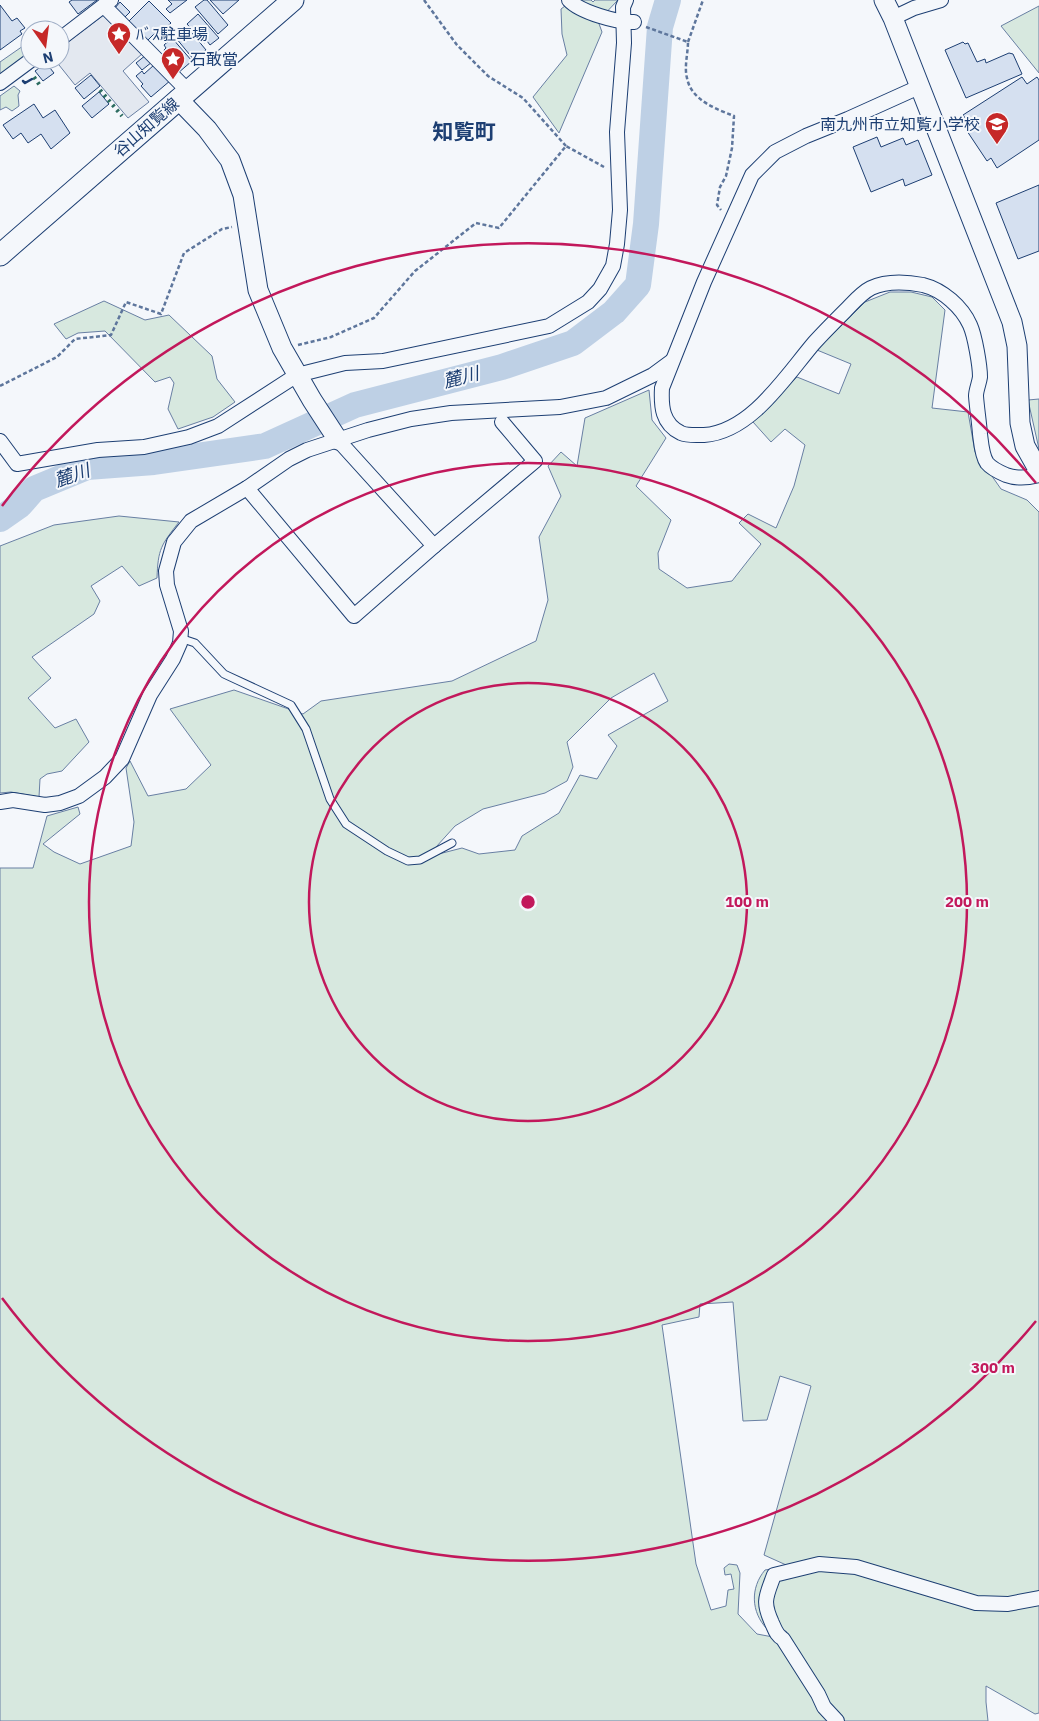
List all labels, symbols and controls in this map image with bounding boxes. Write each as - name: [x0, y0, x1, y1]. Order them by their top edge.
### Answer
- north arrow: [20, 20, 70, 70]
- place icon: ﾊﾞｽ駐車場: [106, 21, 132, 55]
- place label: ﾊﾞｽ駐車場: [136, 24, 208, 44]
- place icon: 石敢當: [160, 46, 186, 80]
- text: N: [41, 48, 55, 68]
- place label: 石敢當: [190, 49, 238, 69]
- street label: 谷山知覧線: [109, 93, 183, 161]
- school or university icon: 南九州市立知覧小学校: [984, 111, 1010, 145]
- place label: 南九州市立知覧小学校: [820, 114, 980, 134]
- district label: 知覧町: [433, 117, 496, 145]
- water label: 麓川: [441, 361, 483, 393]
- water label: 麓川: [51, 458, 95, 492]
- text: 100 m: [725, 892, 769, 911]
- text: 200 m: [945, 892, 989, 911]
- centre of rings: [519, 893, 537, 911]
- text: 300 m: [971, 1358, 1015, 1377]

